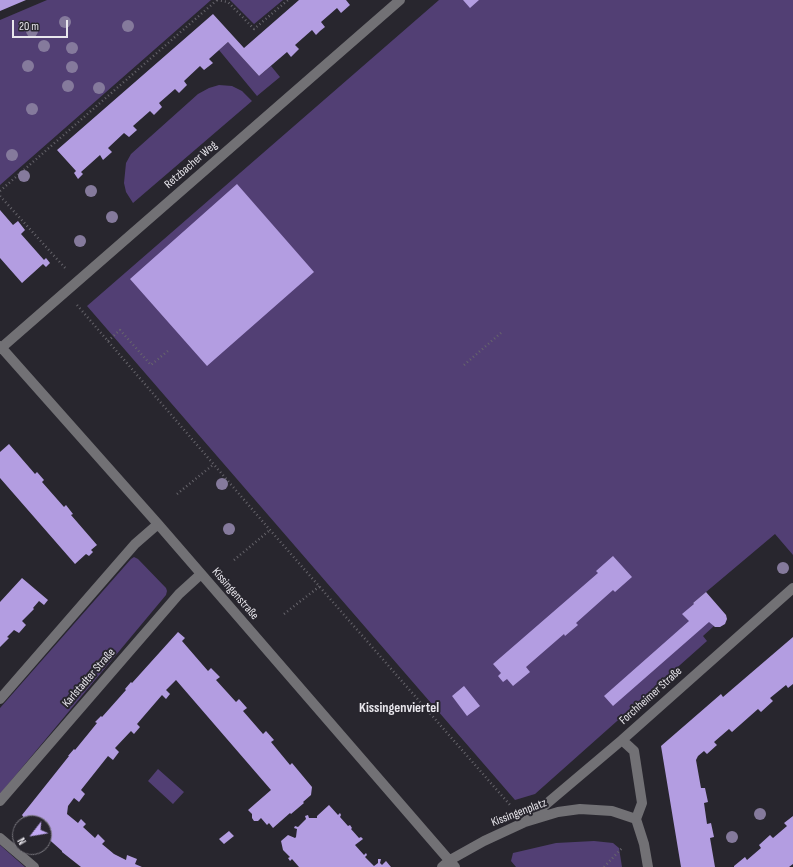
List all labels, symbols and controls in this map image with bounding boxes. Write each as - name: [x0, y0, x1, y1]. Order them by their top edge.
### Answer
- scale bar: [14, 12, 70, 38]
- text: 20 m: [19, 19, 39, 34]
- street label: Retzbacher Weg: [162, 138, 220, 192]
- street label: Kissingenstraße: [209, 565, 261, 623]
- street label: Karlstadter Straße: [59, 646, 119, 710]
- street label: Forchheimer Straße: [617, 664, 685, 728]
- district label: Kissingenviertel: [359, 700, 439, 716]
- street label: Kissingenplatz: [489, 796, 549, 830]
- north arrow: [12, 815, 52, 855]
- text: N: [15, 835, 29, 847]

